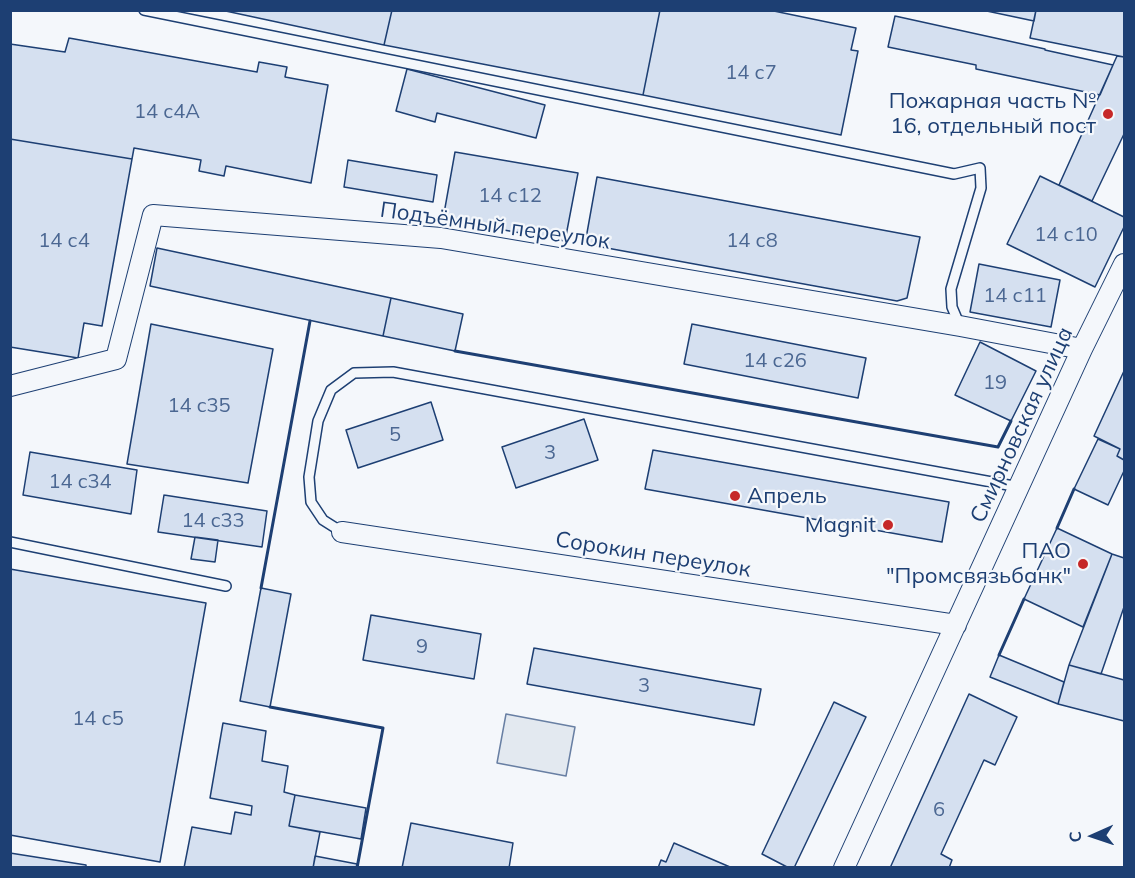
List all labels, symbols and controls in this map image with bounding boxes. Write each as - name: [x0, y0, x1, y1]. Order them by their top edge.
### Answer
- house number: 14 с7: [725, 61, 777, 85]
- place label: Пожарная часть № 16, отдельный пост: [889, 88, 1096, 140]
- house number: 14 с4А: [134, 100, 200, 124]
- marker: Пожарная часть № 16, отдельный пост: [1101, 107, 1115, 121]
- house number: 14 с12: [478, 184, 542, 208]
- street label: Подъёмный переулок: [378, 197, 612, 255]
- house number: 14 с10: [1034, 223, 1098, 247]
- house number: 14 с4: [38, 229, 90, 253]
- house number: 14 с8: [726, 229, 778, 253]
- house number: 14 с11: [983, 284, 1047, 308]
- street label: Смирновская улица: [965, 323, 1079, 527]
- house number: 14 с26: [743, 349, 807, 373]
- house number: 19: [983, 371, 1007, 395]
- house number: 14 c35: [167, 394, 231, 418]
- house number: 5: [389, 423, 401, 447]
- house number: 3: [544, 441, 556, 465]
- house number: 14 c34: [48, 470, 112, 494]
- place label: Апрель: [747, 483, 827, 509]
- marker: Апрель: [728, 489, 742, 503]
- house number: 14 c33: [181, 509, 245, 533]
- place label: Magnit: [805, 512, 876, 538]
- marker: Magnit: [881, 518, 895, 532]
- street label: Сорокин переулок: [554, 527, 752, 583]
- place label: ПАО "Промсвязьбанк": [886, 538, 1071, 590]
- marker: ПАО "Промсвязьбанк": [1076, 557, 1090, 571]
- house number: 9: [416, 635, 428, 659]
- house number: 3: [638, 674, 650, 698]
- house number: 14 с5: [72, 707, 124, 731]
- house number: 6: [933, 798, 945, 822]
- north arrow: [1063, 806, 1123, 866]
- text: С: [1065, 831, 1085, 843]

